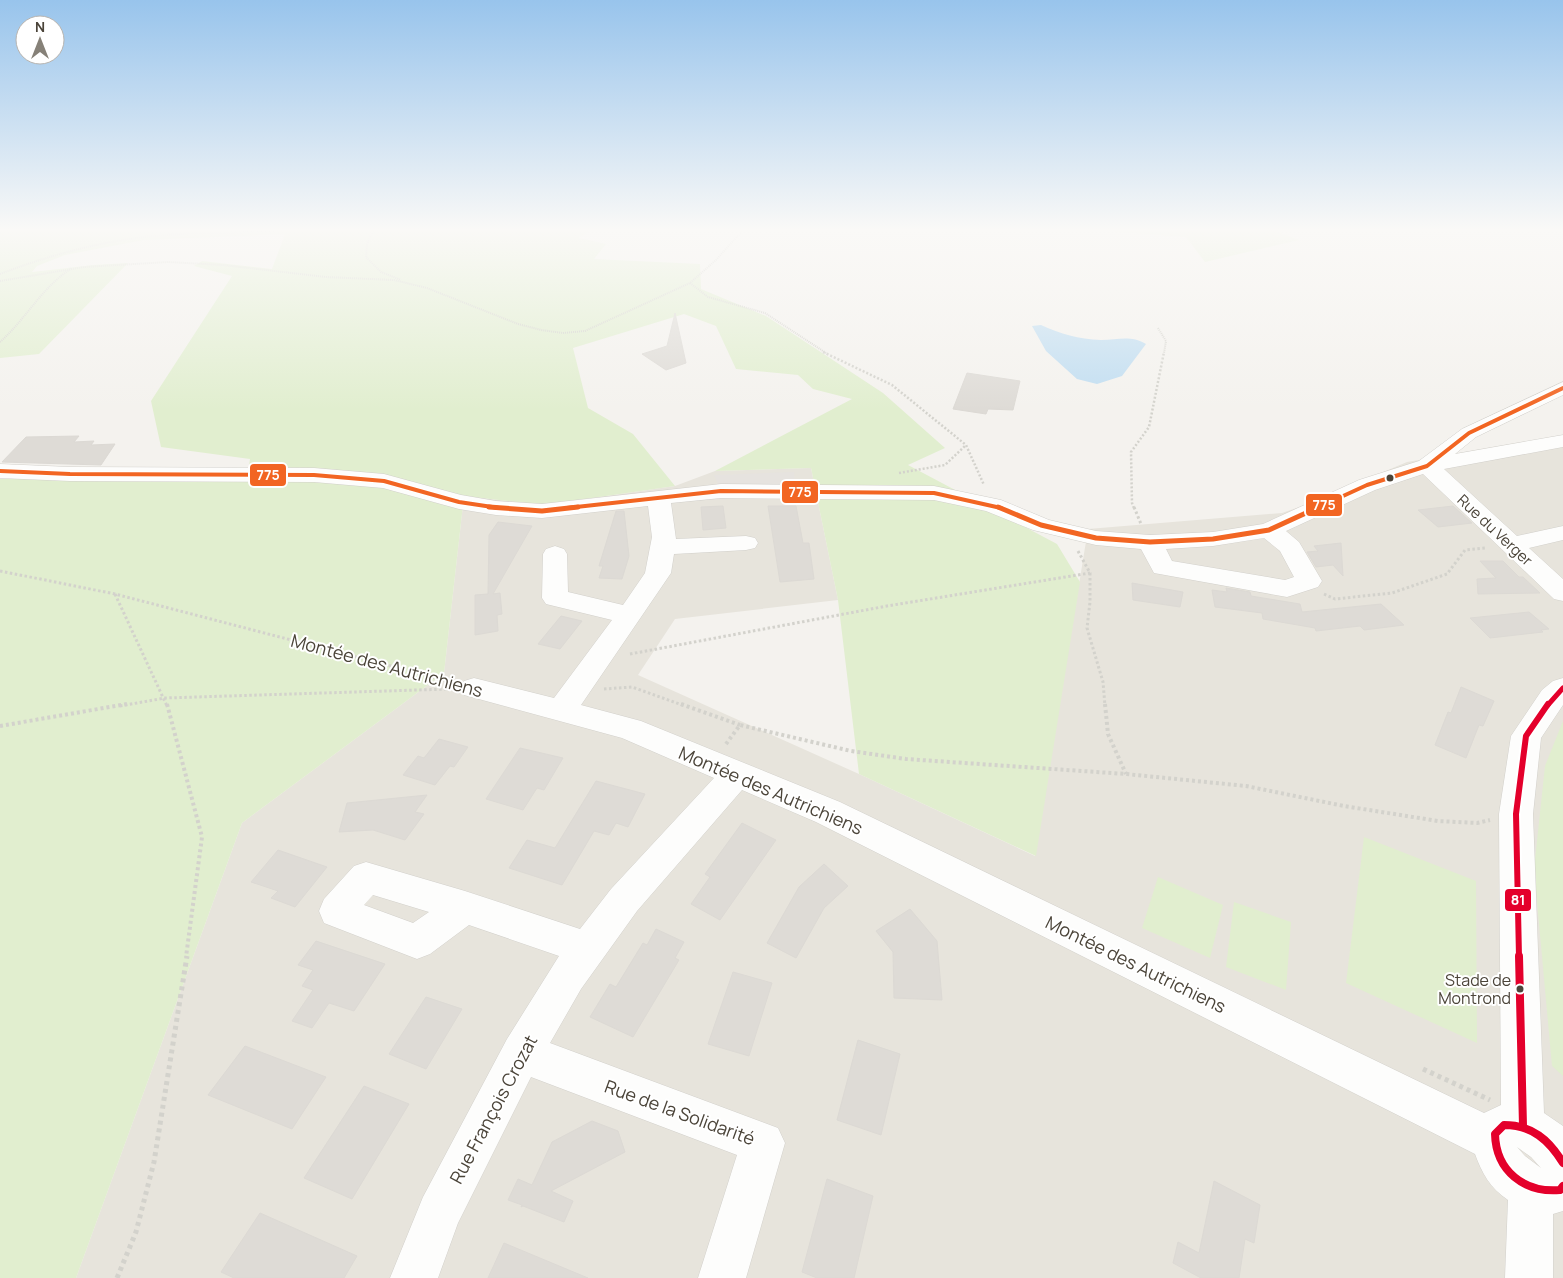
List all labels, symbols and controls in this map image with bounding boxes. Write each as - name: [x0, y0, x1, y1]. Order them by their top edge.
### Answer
- north arrow: [15, 15, 65, 65]
- text: N: [35, 17, 45, 36]
- line badge: 775: [249, 463, 287, 487]
- text: 775: [256, 465, 280, 484]
- unlabelled marker: [1385, 473, 1395, 483]
- line badge: 775: [781, 480, 819, 504]
- text: 775: [788, 482, 812, 501]
- street label: Rue du Verger: [1453, 490, 1538, 571]
- line badge: 775: [1305, 493, 1343, 517]
- text: 775: [1312, 495, 1336, 514]
- street label: Montée des Autrichiens: [288, 628, 486, 702]
- street label: Montée des Autrichiens: [675, 740, 867, 840]
- line badge: 81: [1504, 888, 1532, 912]
- text: 81: [1511, 890, 1525, 909]
- street label: Montée des Autrichiens: [1042, 910, 1230, 1018]
- place label: Stade de Montrond: [1438, 969, 1511, 1009]
- marker: Stade de Montrond: [1515, 984, 1525, 994]
- street label: Rue François Crozat: [444, 1030, 542, 1188]
- street label: Rue de la Solidarité: [602, 1074, 758, 1150]

